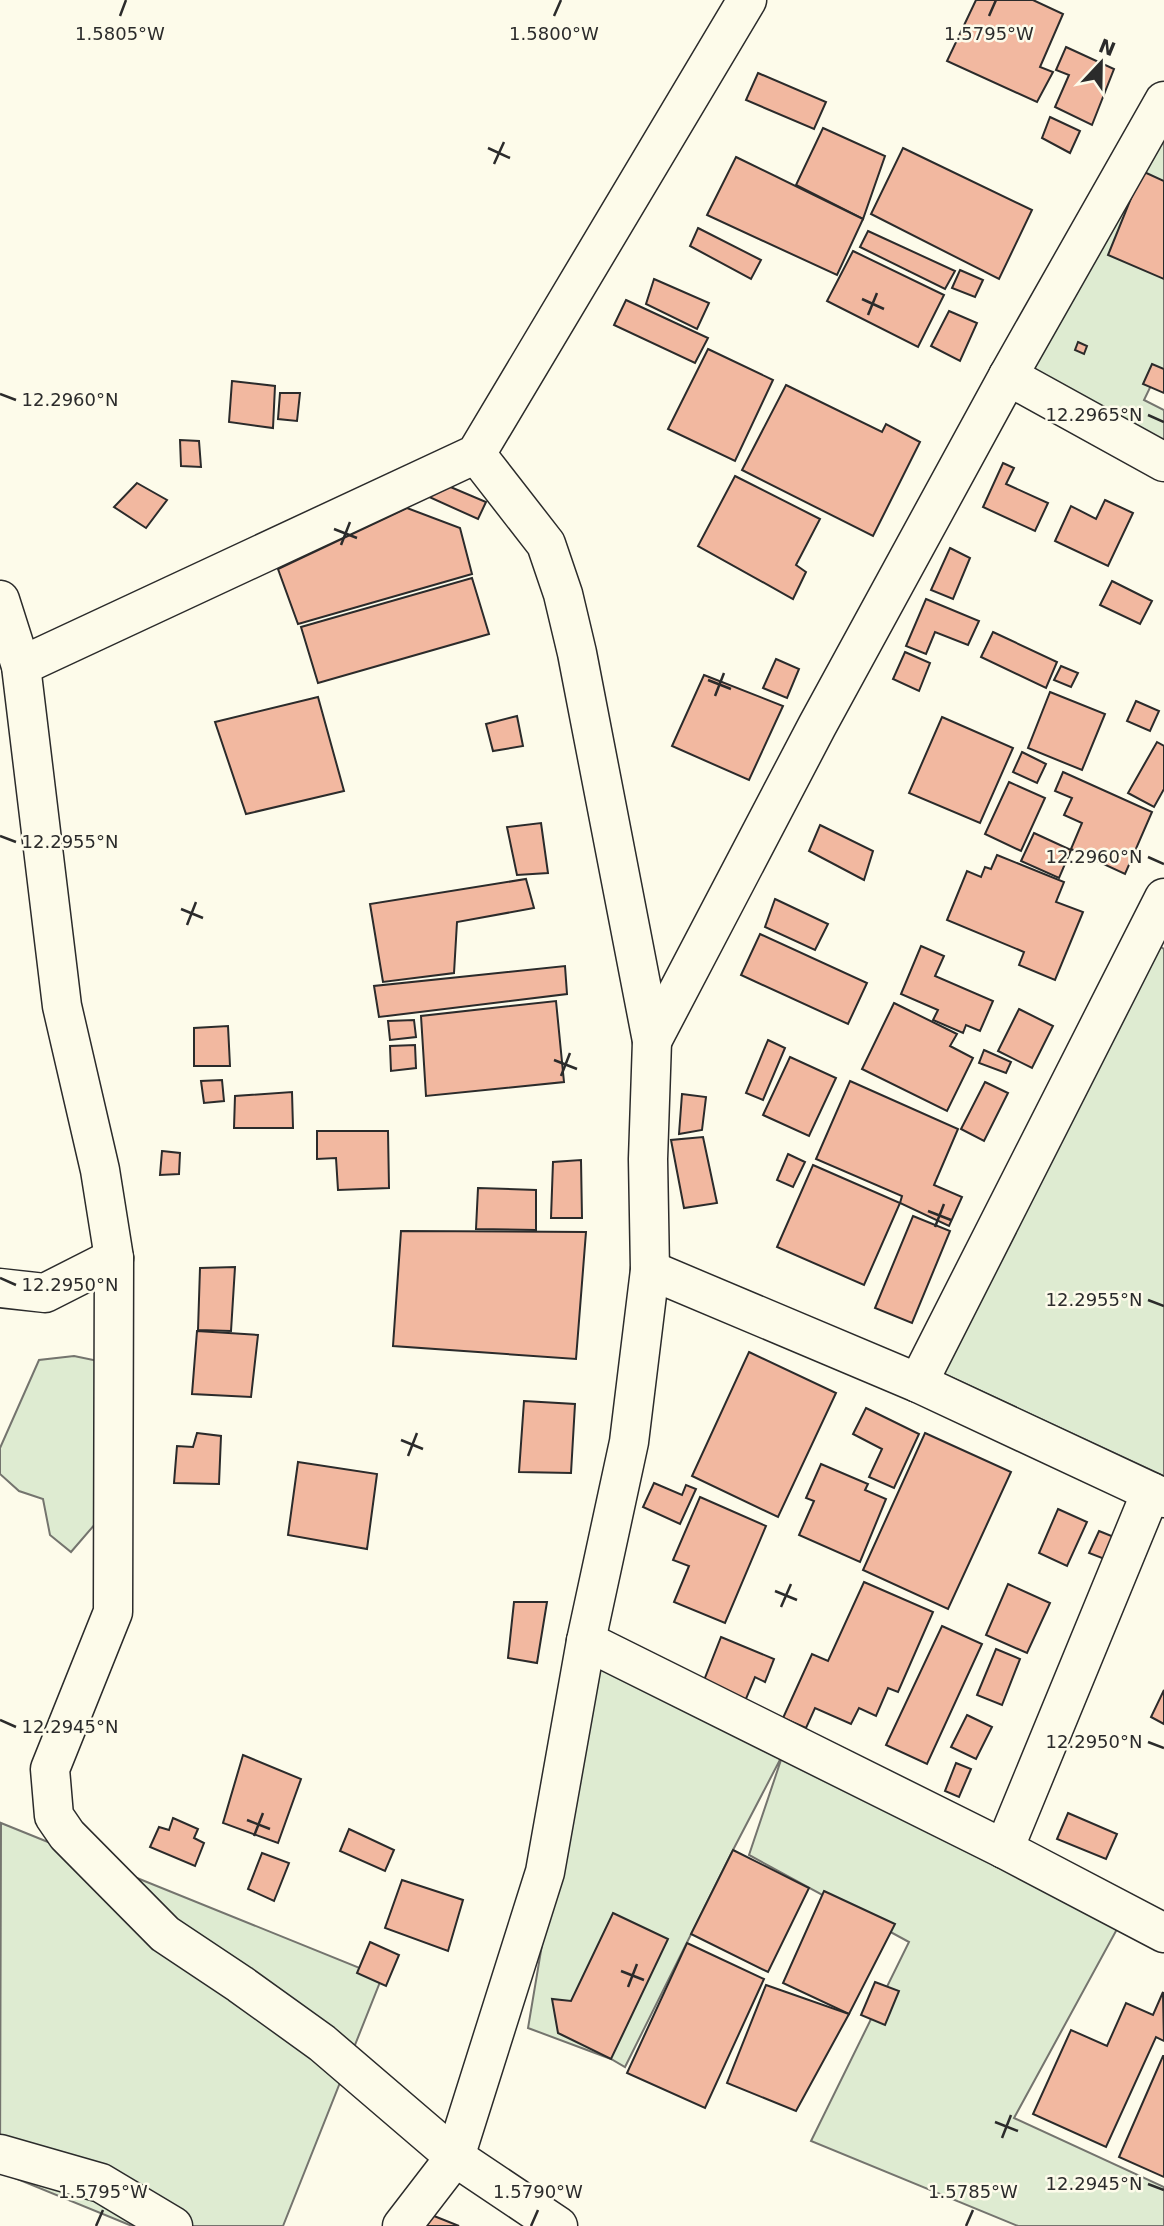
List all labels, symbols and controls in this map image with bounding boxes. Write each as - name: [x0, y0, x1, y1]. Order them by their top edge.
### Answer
- text: 1.5805°W: [75, 23, 165, 44]
- text: 1.5800°W: [509, 23, 599, 44]
- text: 1.5795°W: [944, 23, 1034, 44]
- north arrow: [1066, 28, 1136, 98]
- text: N: [1096, 34, 1119, 60]
- text: 12.2960°N: [22, 389, 118, 410]
- text: 12.2965°N: [1046, 404, 1142, 425]
- text: 12.2955°N: [22, 831, 118, 852]
- text: 12.2960°N: [1046, 846, 1142, 867]
- text: 12.2950°N: [22, 1274, 118, 1295]
- text: 12.2955°N: [1046, 1289, 1142, 1310]
- text: 12.2945°N: [22, 1716, 118, 1737]
- text: 12.2950°N: [1046, 1731, 1142, 1752]
- text: 12.2945°N: [1046, 2173, 1142, 2194]
- text: 1.5795°W: [58, 2181, 148, 2202]
- text: 1.5790°W: [493, 2181, 583, 2202]
- text: 1.5785°W: [928, 2181, 1018, 2202]

